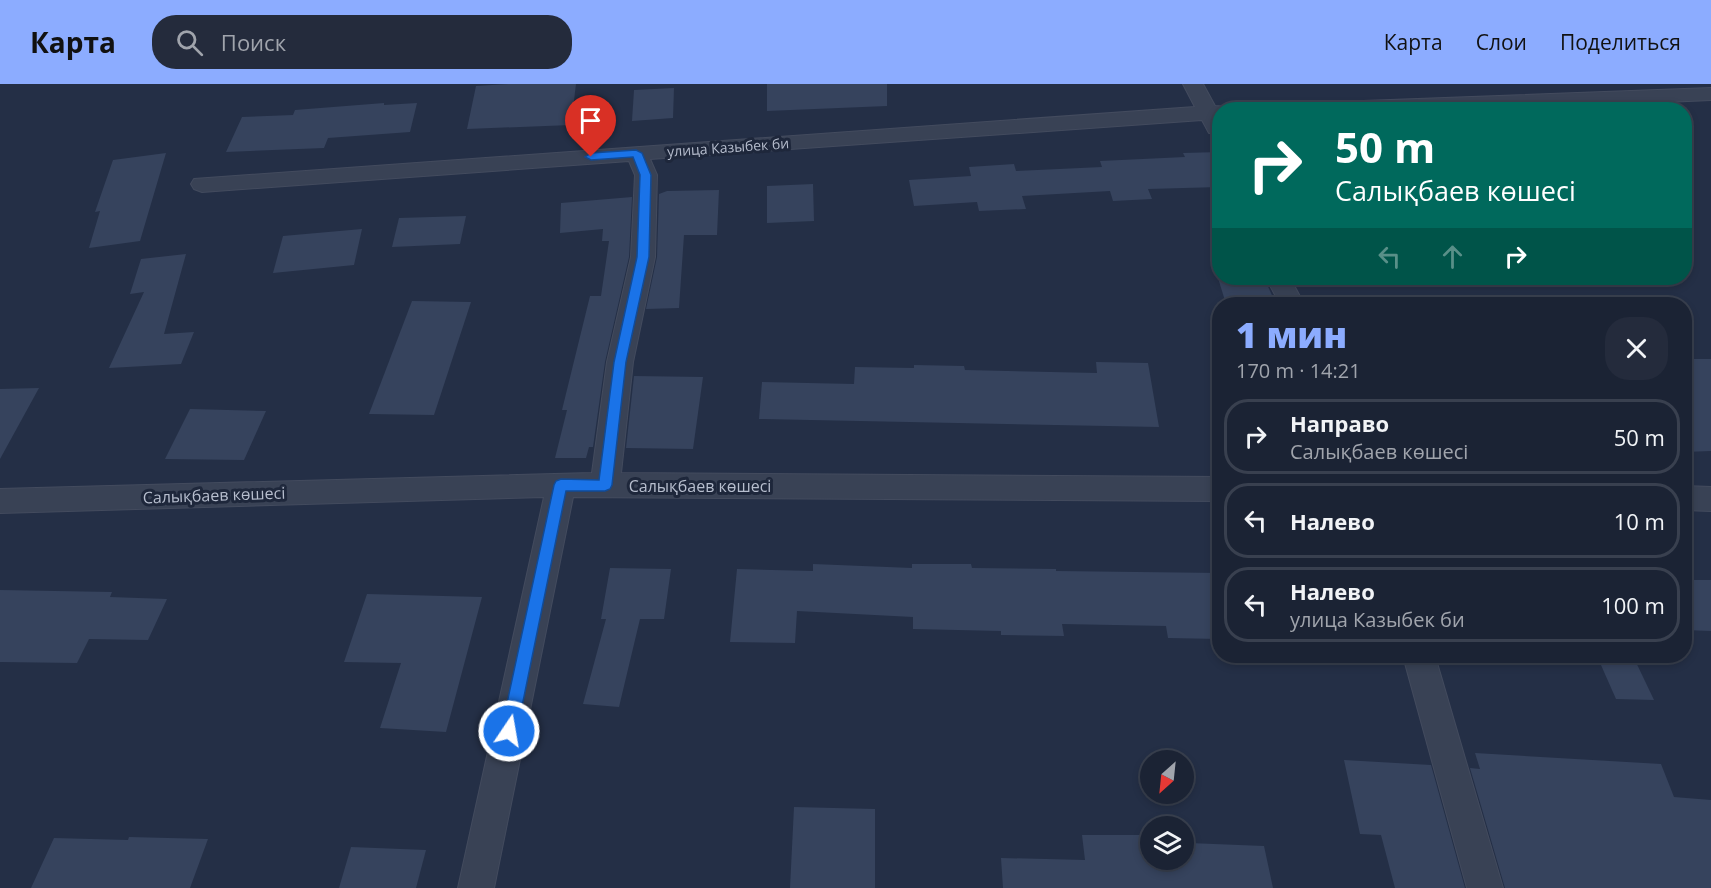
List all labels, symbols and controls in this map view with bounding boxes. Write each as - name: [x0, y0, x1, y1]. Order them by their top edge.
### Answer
- search box: [152, 15, 572, 69]
- text: Карта: [30, 23, 116, 61]
- icon: search: [173, 26, 206, 59]
- text: Поиск: [221, 27, 286, 57]
- text: Карта: [1384, 28, 1443, 56]
- text: Слои: [1476, 28, 1527, 56]
- text: Поделиться: [1560, 28, 1681, 56]
- pin: [565, 95, 616, 157]
- icon: arrive: [574, 104, 607, 137]
- text: 50 m: [1335, 118, 1435, 175]
- icon: right: [1236, 126, 1314, 204]
- street label: улица Казыбек би: [666, 133, 790, 161]
- text: Салықбаев көшесі: [1335, 172, 1576, 209]
- icon: left: [1373, 240, 1406, 273]
- icon: ahead: [1436, 240, 1469, 273]
- icon: right: [1499, 240, 1532, 273]
- text: 1 мин: [1236, 310, 1347, 359]
- button: close: [1605, 317, 1668, 380]
- text: 170 m · 14:21: [1236, 357, 1361, 384]
- text: Направо: [1290, 408, 1389, 438]
- icon: right: [1239, 420, 1272, 453]
- text: 50 m: [1614, 422, 1665, 452]
- text: Салықбаев көшесі: [1290, 438, 1468, 465]
- street label: Салықбаев көшесі: [629, 475, 771, 497]
- street label: Салықбаев көшесі: [142, 482, 286, 508]
- icon: left: [1239, 504, 1272, 537]
- text: Налево: [1290, 506, 1375, 536]
- text: 10 m: [1614, 506, 1665, 536]
- text: Налево: [1290, 576, 1375, 606]
- icon: left: [1239, 588, 1272, 621]
- text: 100 m: [1601, 590, 1665, 620]
- text: улица Казыбек би: [1290, 606, 1465, 633]
- position arrow: [477, 699, 541, 763]
- north arrow: [1140, 750, 1194, 804]
- map controls: [1140, 750, 1194, 870]
- button: layers: [1140, 816, 1194, 870]

